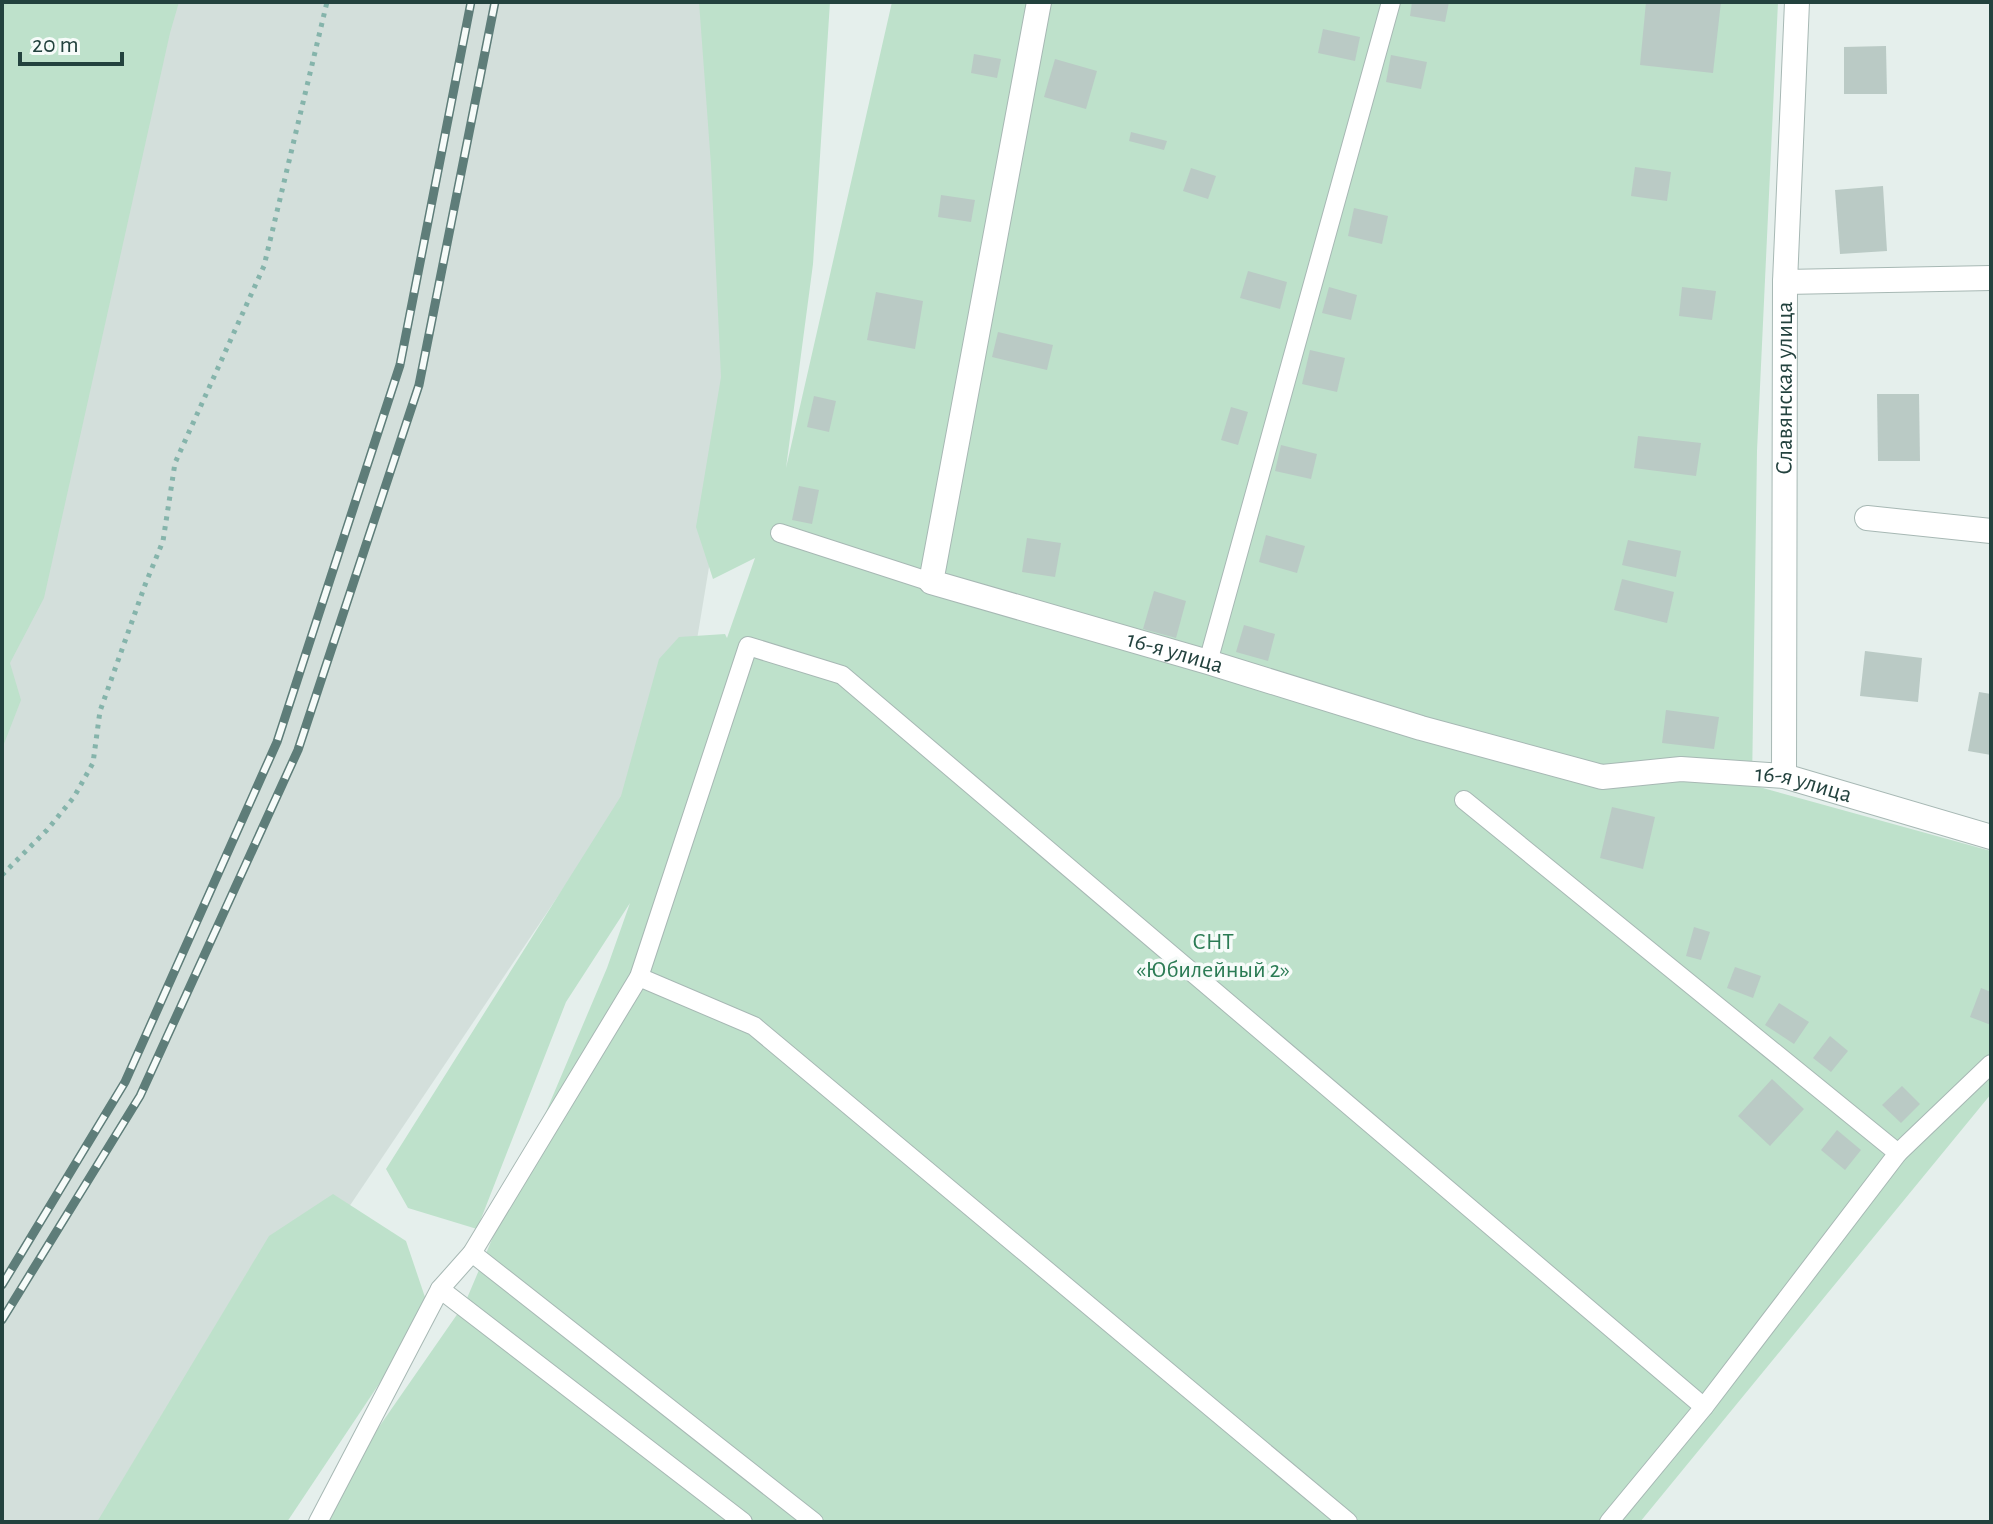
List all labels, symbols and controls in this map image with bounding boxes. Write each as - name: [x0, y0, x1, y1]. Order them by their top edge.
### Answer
- scale bar: [20, 16, 122, 66]
- text: 20 m: [32, 33, 79, 57]
- street label: Славянская улица: [1773, 301, 1797, 475]
- street label: 16-я улица: [1124, 627, 1226, 678]
- street label: 16-я улица: [1754, 762, 1855, 807]
- park label: СНТ «Юбилейный 2»: [1136, 930, 1290, 982]

